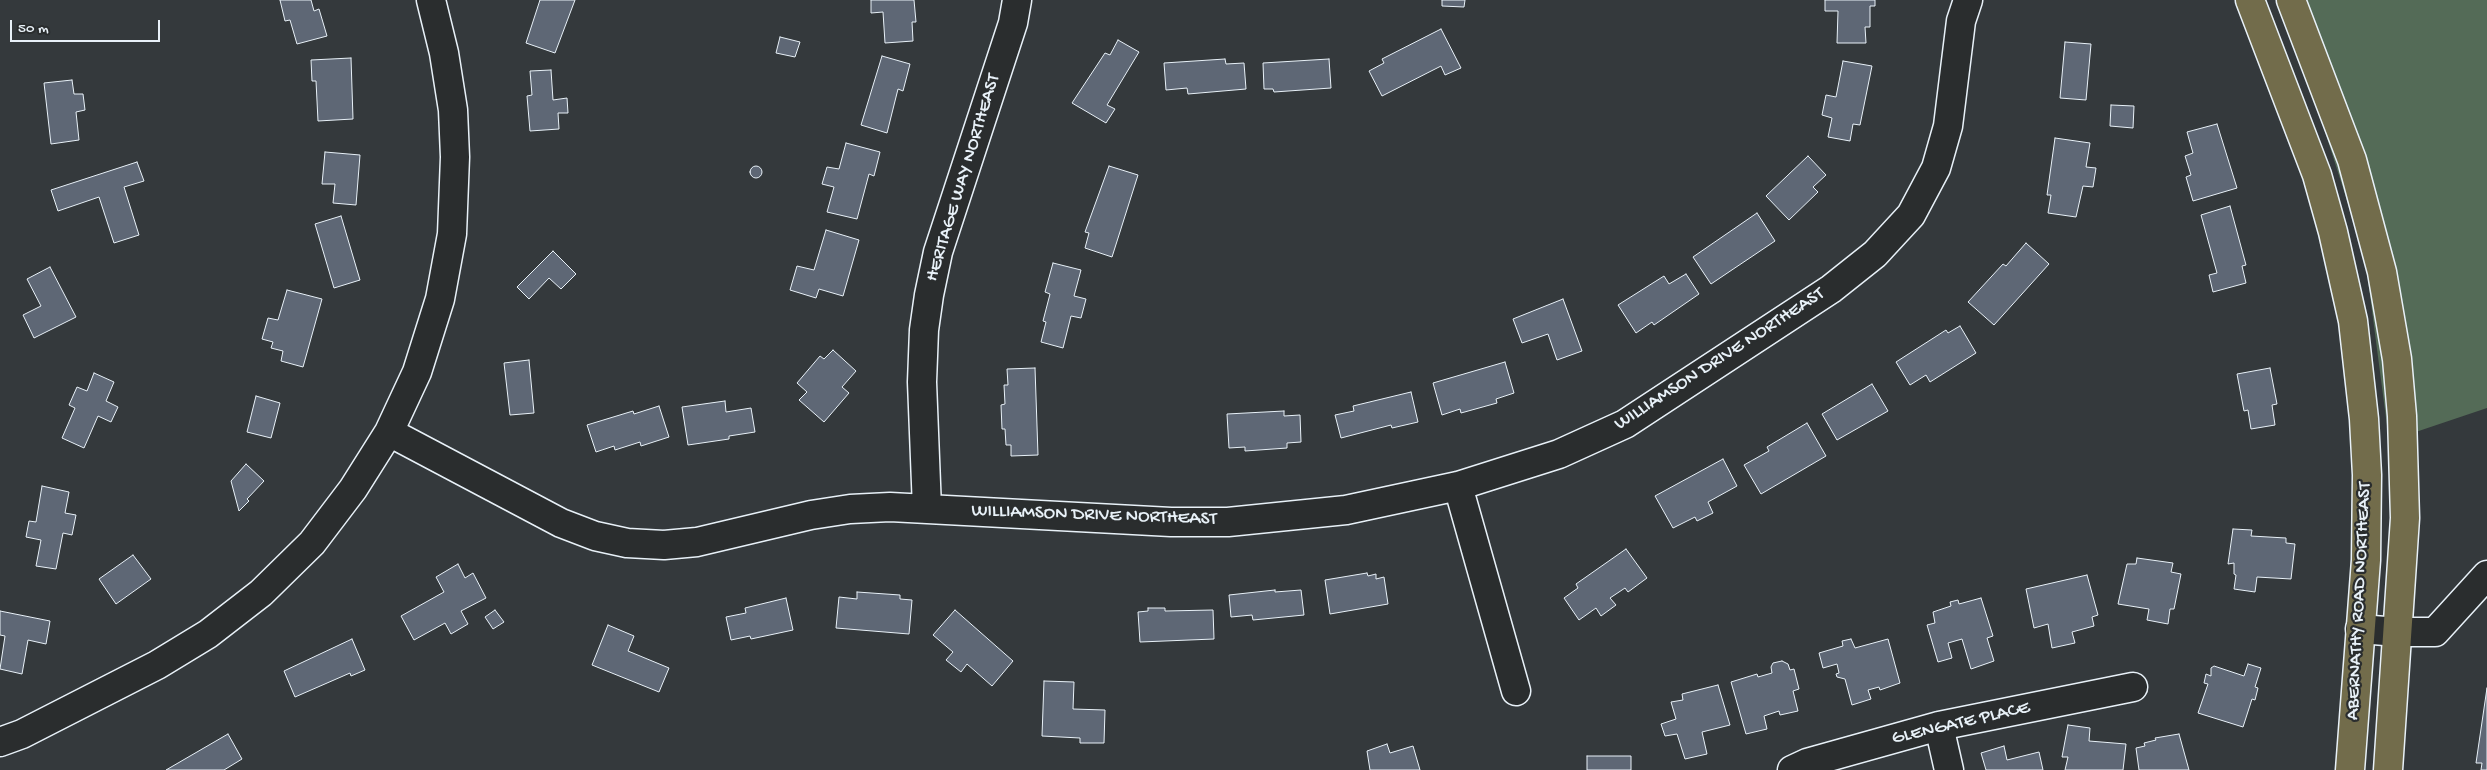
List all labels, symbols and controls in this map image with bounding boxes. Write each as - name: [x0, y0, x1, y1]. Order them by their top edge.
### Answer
- scale bar: [12, 10, 162, 42]
- text: 50 m: [18, 20, 49, 38]
- street label: HERITAGE WAY NORTHEAST: [922, 71, 1006, 285]
- street label: WILLIAMSON DRIVE NORTHEAST: [1611, 284, 1829, 436]
- street label: ABERNATHY ROAD NORTHEAST: [2342, 481, 2378, 721]
- street label: WILLIAMSON DRIVE NORTHEAST: [971, 500, 1217, 532]
- street label: GLENGATE PLACE: [1890, 697, 2032, 751]

